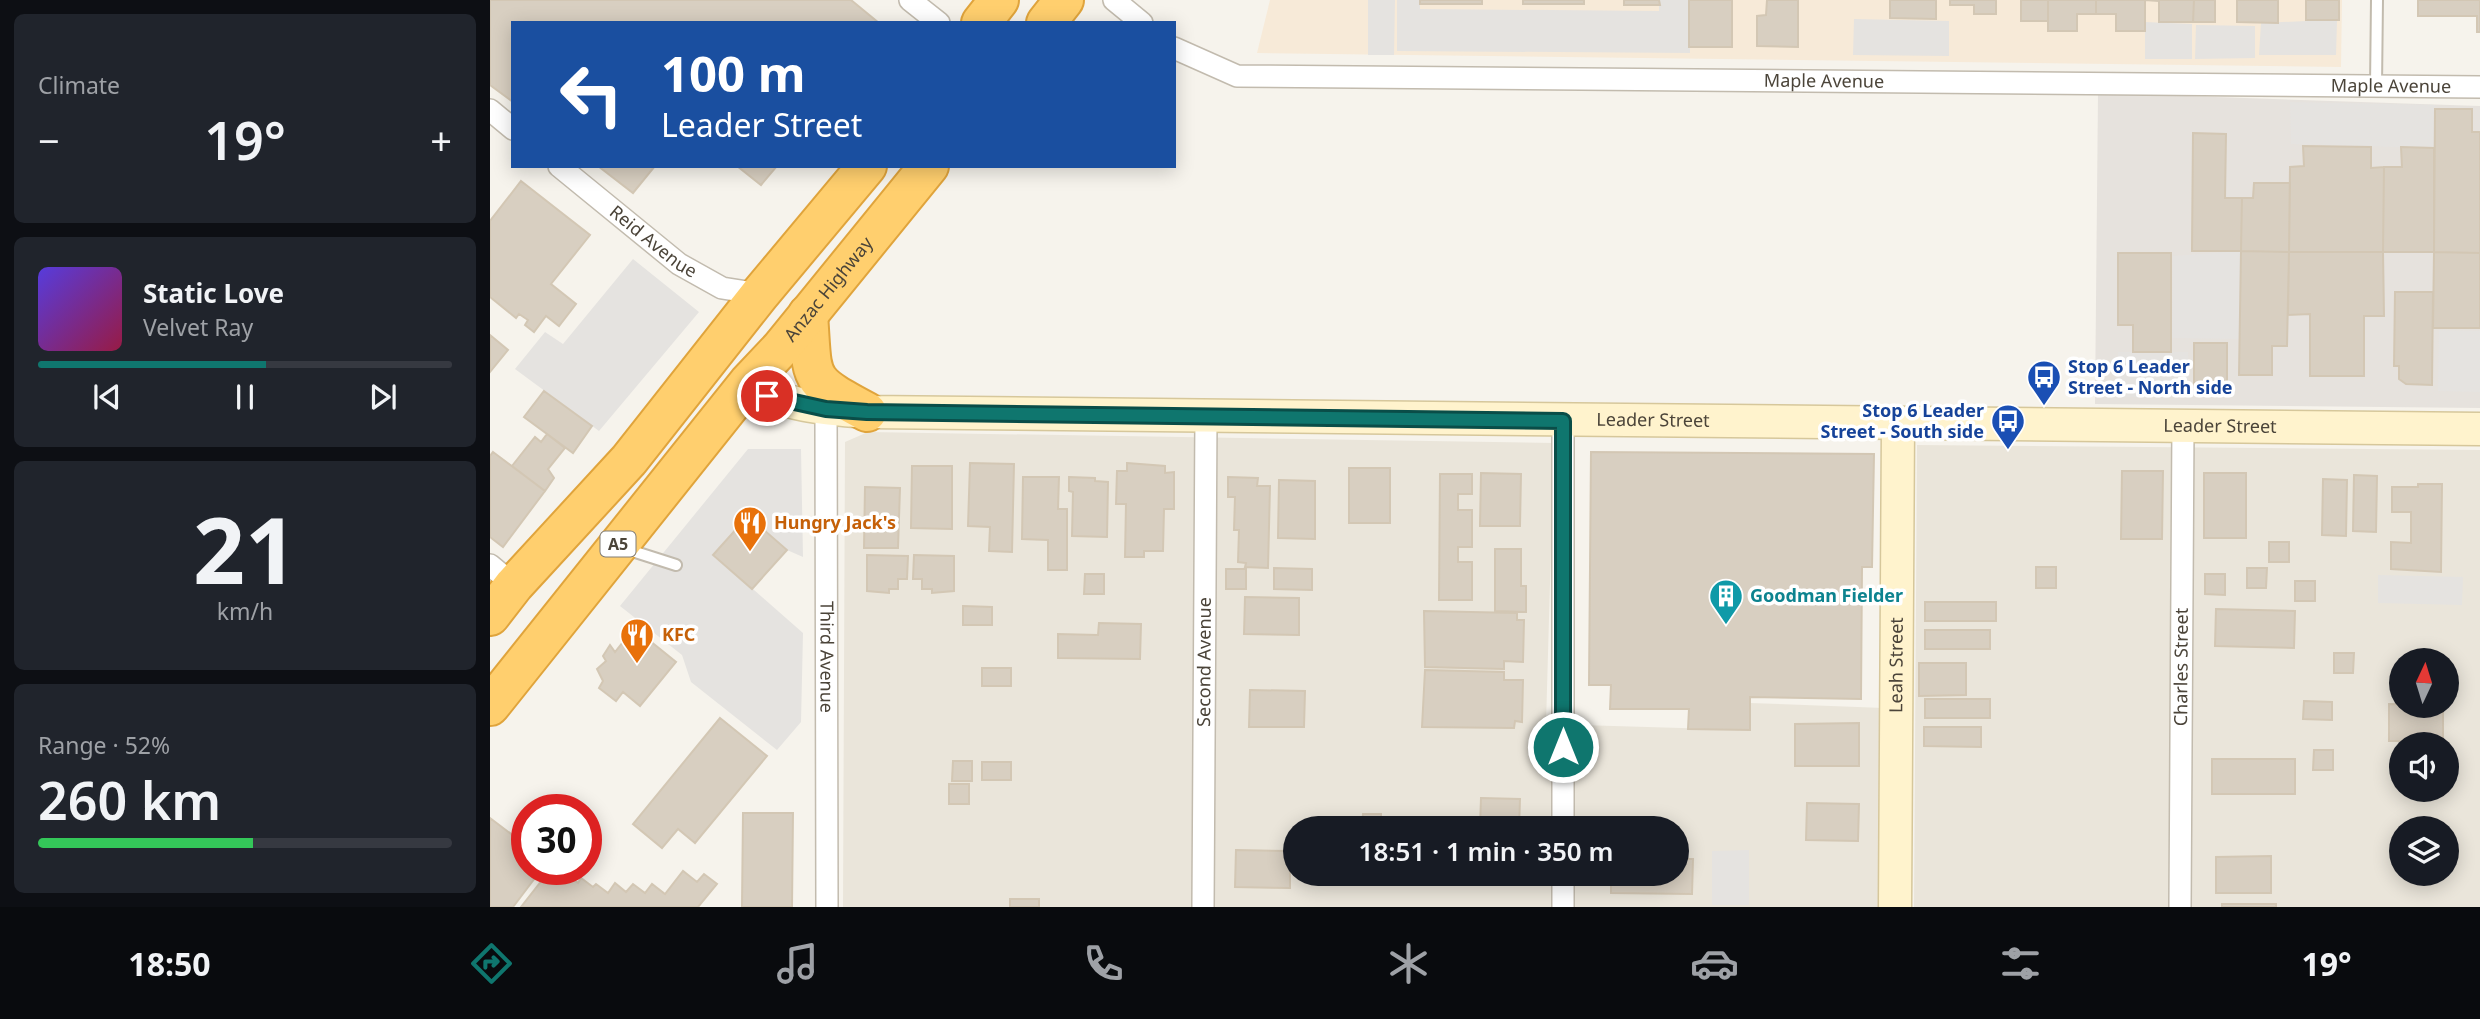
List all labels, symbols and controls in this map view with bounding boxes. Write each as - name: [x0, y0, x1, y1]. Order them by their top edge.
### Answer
- text: 100 m: [661, 40, 806, 106]
- icon: left: [546, 49, 637, 140]
- street label: Maple Avenue: [1764, 68, 1884, 93]
- text: Climate: [38, 69, 120, 101]
- street label: Maple Avenue: [2331, 73, 2451, 98]
- text: Leader Street: [661, 103, 862, 146]
- text: 19°: [204, 104, 286, 175]
- text: −: [38, 114, 60, 166]
- text: +: [430, 114, 452, 166]
- street label: Reid Avenue: [605, 199, 702, 283]
- street label: Anzac Highway: [778, 231, 878, 346]
- text: Static Love: [143, 275, 284, 311]
- text: Velvet Ray: [143, 311, 253, 343]
- place label: Stop 6 Leader Street - North side: [2068, 354, 2233, 399]
- bus stop icon: Stop 6 Leader Street - North side: [2025, 358, 2063, 407]
- pin: [737, 366, 797, 426]
- icon: arrive: [748, 377, 786, 415]
- icon: previous: [88, 378, 126, 416]
- icon: pause: [226, 378, 264, 416]
- icon: next: [364, 378, 402, 416]
- place label: Stop 6 Leader Street - South side: [1821, 398, 1984, 443]
- bus stop icon: Stop 6 Leader Street - South side: [1989, 402, 2027, 451]
- street label: Leader Street: [1596, 407, 1710, 432]
- street label: Leader Street: [2163, 413, 2277, 438]
- text: 21: [193, 487, 297, 611]
- restaurant icon: Hungry Jack's: [731, 504, 769, 553]
- place label: Hungry Jack's: [774, 510, 896, 534]
- road number: A5: [600, 531, 636, 556]
- building icon: Goodman Fielder: [1707, 577, 1745, 626]
- place label: Goodman Fielder: [1750, 583, 1903, 607]
- text: km/h: [217, 595, 273, 627]
- street label: Second Avenue: [1191, 597, 1216, 727]
- street label: Third Avenue: [815, 601, 840, 713]
- street label: Charles Street: [2168, 607, 2193, 726]
- restaurant icon: KFC: [618, 616, 656, 665]
- street label: Leah Street: [1883, 617, 1908, 713]
- place label: KFC: [662, 622, 695, 646]
- north arrow: [2389, 648, 2459, 718]
- map controls: [2389, 648, 2459, 886]
- position arrow: [1526, 710, 1600, 784]
- text: Range · 52%: [38, 729, 170, 761]
- button: sound: [2389, 732, 2459, 802]
- text: 260 km: [38, 764, 221, 835]
- speed limit sign: 30: [511, 794, 602, 885]
- button: layers: [2389, 816, 2459, 886]
- text: 18:51 · 1 min · 350 m: [1359, 833, 1613, 869]
- icon: directions: [467, 939, 516, 988]
- icon: music: [773, 939, 822, 988]
- icon: phone: [1079, 939, 1128, 988]
- icon: climate: [1384, 939, 1433, 988]
- icon: car: [1690, 939, 1739, 988]
- icon: filters: [1996, 939, 2045, 988]
- text: 18:50: [128, 942, 211, 985]
- text: 19°: [2301, 942, 2352, 985]

